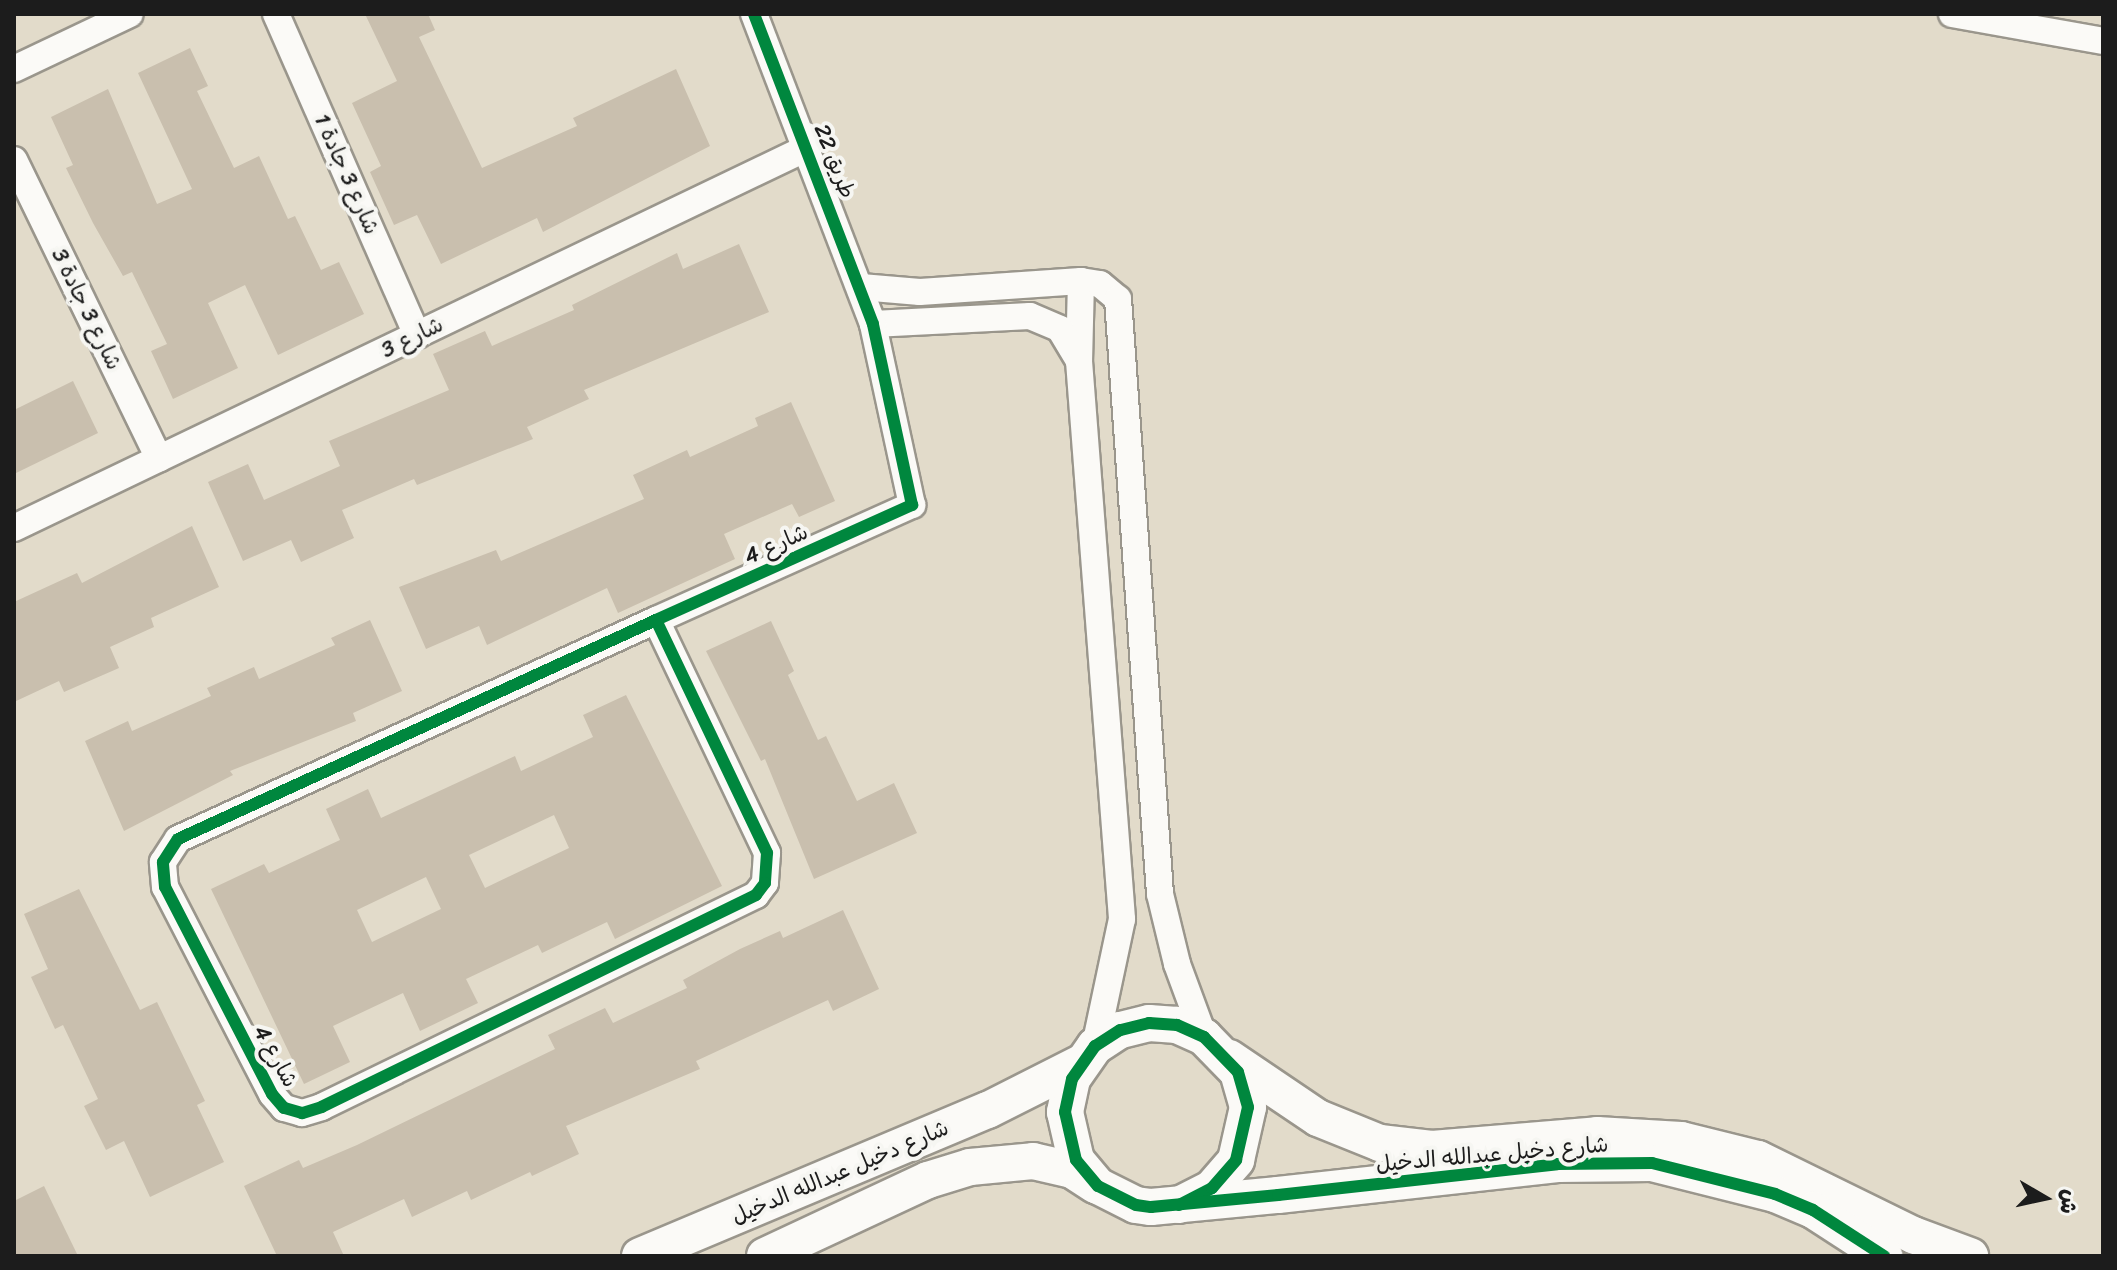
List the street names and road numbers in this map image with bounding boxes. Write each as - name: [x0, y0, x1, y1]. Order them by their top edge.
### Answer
- street label: شارع 3 جادة 1: [309, 110, 385, 238]
- street label: طريق 22: [809, 120, 861, 202]
- street label: شارع 3 جادة 3: [46, 244, 128, 374]
- street label: شارع 3: [377, 311, 447, 363]
- street label: شارع 4: [740, 518, 812, 570]
- street label: شارع 4: [248, 1020, 304, 1092]
- street label: شارع دخيل عبدالله الدخيل: [727, 1114, 953, 1230]
- street label: شارع دخيل عبدالله الدخيل: [1375, 1131, 1609, 1177]

